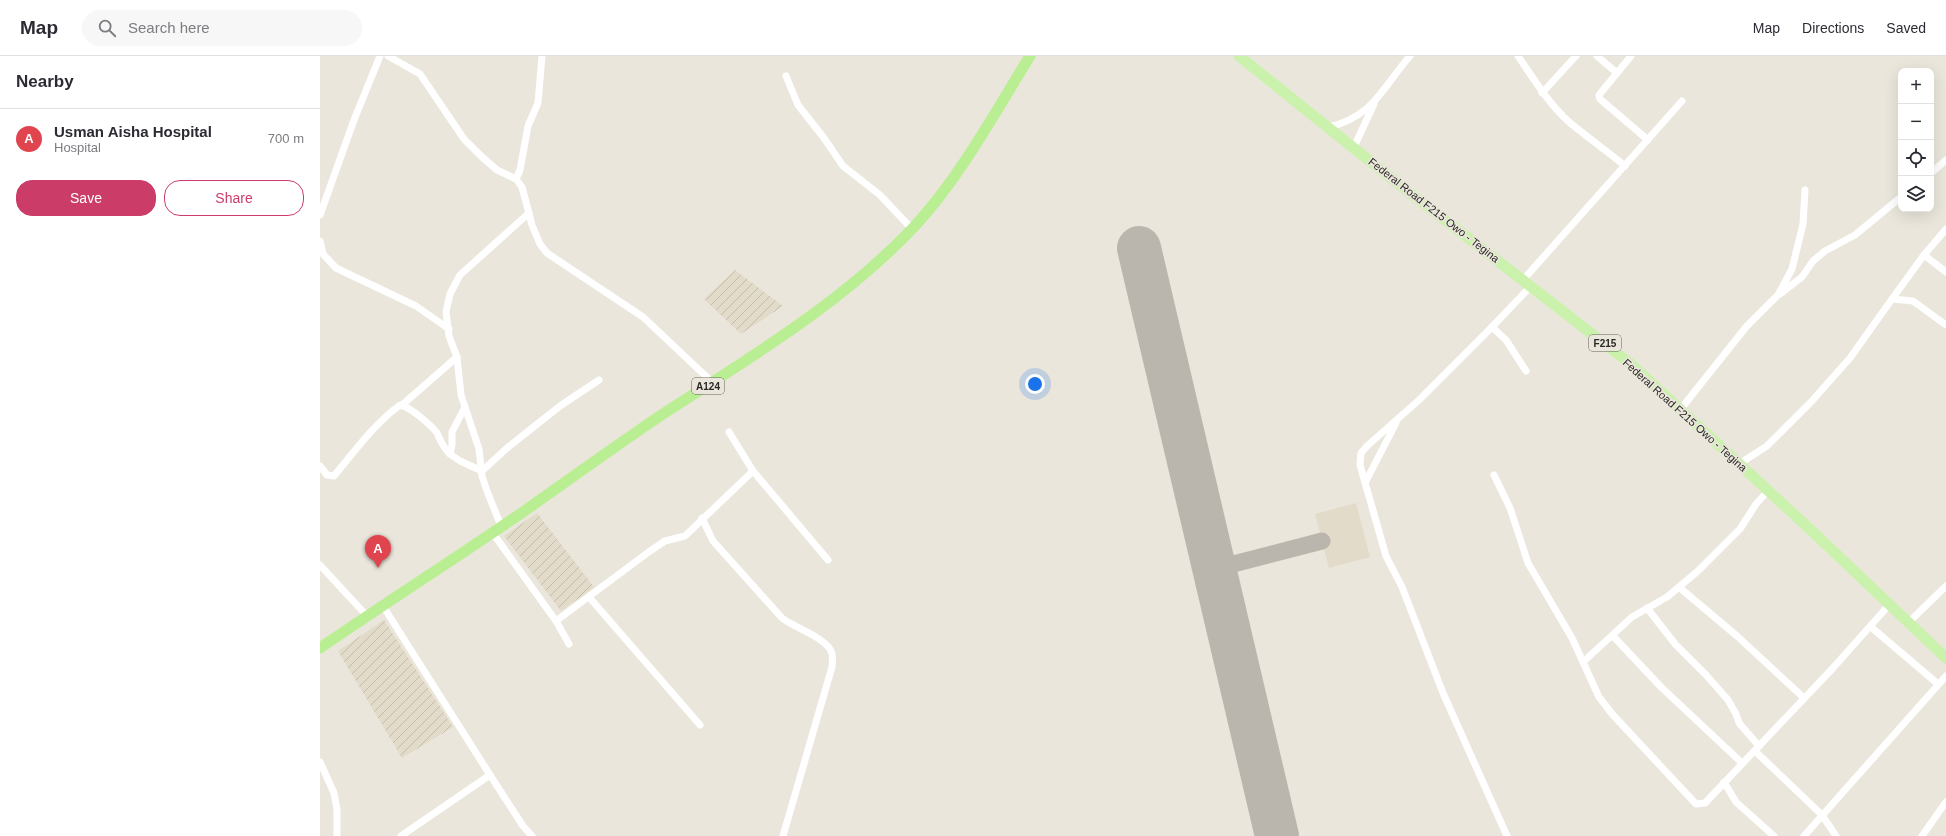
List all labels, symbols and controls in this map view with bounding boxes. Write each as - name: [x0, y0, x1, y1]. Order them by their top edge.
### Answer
- search box: [82, 10, 362, 46]
- text: Map: [20, 17, 58, 38]
- icon: search: [96, 17, 118, 39]
- text: Search here: [128, 19, 210, 36]
- text: Map: [1753, 20, 1780, 36]
- text: Directions: [1802, 20, 1864, 36]
- text: Saved: [1886, 20, 1926, 36]
- map controls: [1898, 68, 1934, 212]
- button: +: [1898, 68, 1934, 104]
- text: Nearby: [16, 72, 74, 91]
- button: −: [1898, 104, 1934, 140]
- text: Usman Aisha Hospital: [54, 123, 212, 140]
- text: A: [24, 131, 34, 146]
- text: 700 m: [268, 131, 304, 146]
- text: Hospital: [54, 140, 101, 155]
- button: locate: [1898, 140, 1934, 176]
- street label: Federal Road F215 Owo - Tegina: [1366, 155, 1502, 265]
- button: layers: [1898, 176, 1934, 212]
- button: Save: [16, 180, 156, 216]
- button: Share: [164, 180, 304, 216]
- road number: F215: [1589, 335, 1621, 351]
- street label: Federal Road F215 Owo - Tegina: [1621, 356, 1750, 474]
- your location: [1025, 374, 1045, 394]
- road number: A124: [692, 378, 724, 394]
- pin: A: [365, 535, 391, 568]

